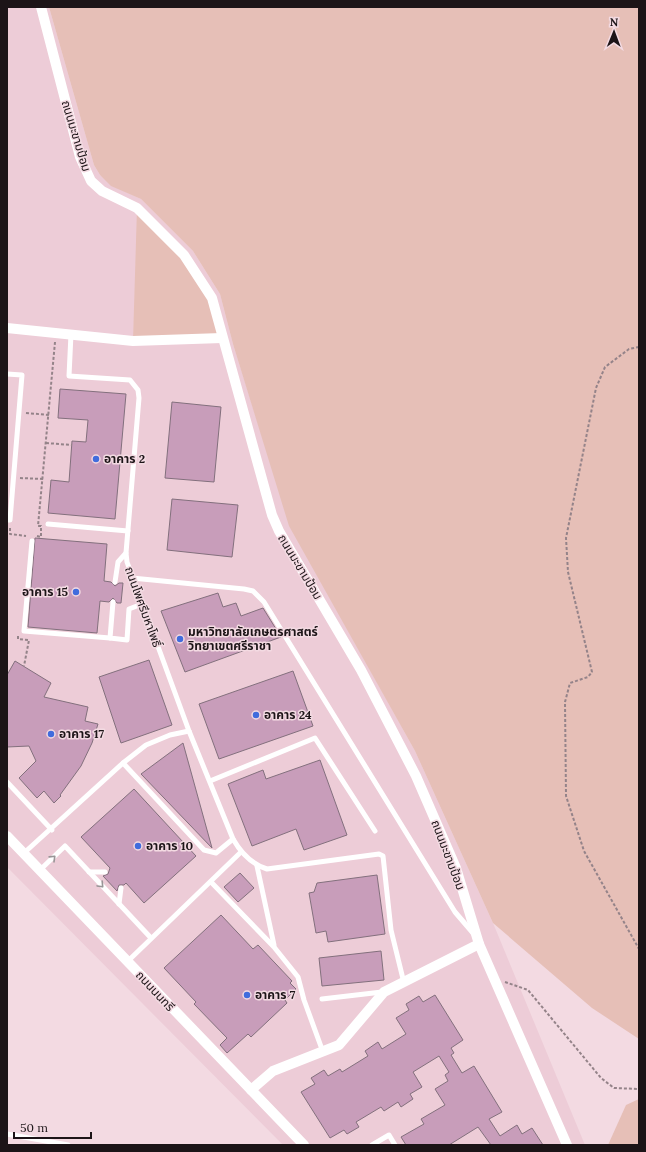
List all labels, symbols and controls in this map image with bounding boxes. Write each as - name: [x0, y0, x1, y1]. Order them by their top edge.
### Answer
- north arrow: [594, 12, 634, 52]
- text: N: [610, 15, 619, 29]
- street label: ถนนมะขามป้อม: [59, 98, 94, 173]
- place label: อาคาร 2: [104, 451, 145, 466]
- marker: อาคาร 2: [91, 454, 101, 464]
- street label: ถนนมะขามป้อม: [275, 531, 326, 602]
- street label: ถนนโพศรีมหาโพธิ์: [122, 564, 165, 649]
- place label: อาคาร 15: [22, 584, 69, 599]
- marker: อาคาร 15: [71, 587, 81, 597]
- place label: มหาวิทยาลัยเกษตรศาสตร์ วิทยาเขตศรีราชา: [187, 624, 318, 653]
- marker: มหาวิทยาลัยเกษตรศาสตร์ วิทยาเขตศรีราชา: [175, 634, 185, 644]
- place label: อาคาร 24: [264, 707, 312, 722]
- marker: อาคาร 24: [251, 710, 261, 720]
- place label: อาคาร 17: [59, 726, 105, 741]
- marker: อาคาร 17: [46, 729, 56, 739]
- street label: ถนนมะขามป้อม: [428, 818, 469, 892]
- place label: อาคาร 10: [146, 838, 194, 853]
- marker: อาคาร 10: [133, 841, 143, 851]
- one-way arrow: [48, 855, 56, 863]
- one-way arrow: [97, 880, 104, 888]
- street label: ถนนนนทรี: [133, 967, 178, 1014]
- place label: อาคาร 7: [255, 987, 296, 1002]
- marker: อาคาร 7: [242, 990, 252, 1000]
- scale bar: [14, 1114, 91, 1140]
- text: 50 m: [20, 1120, 48, 1135]

